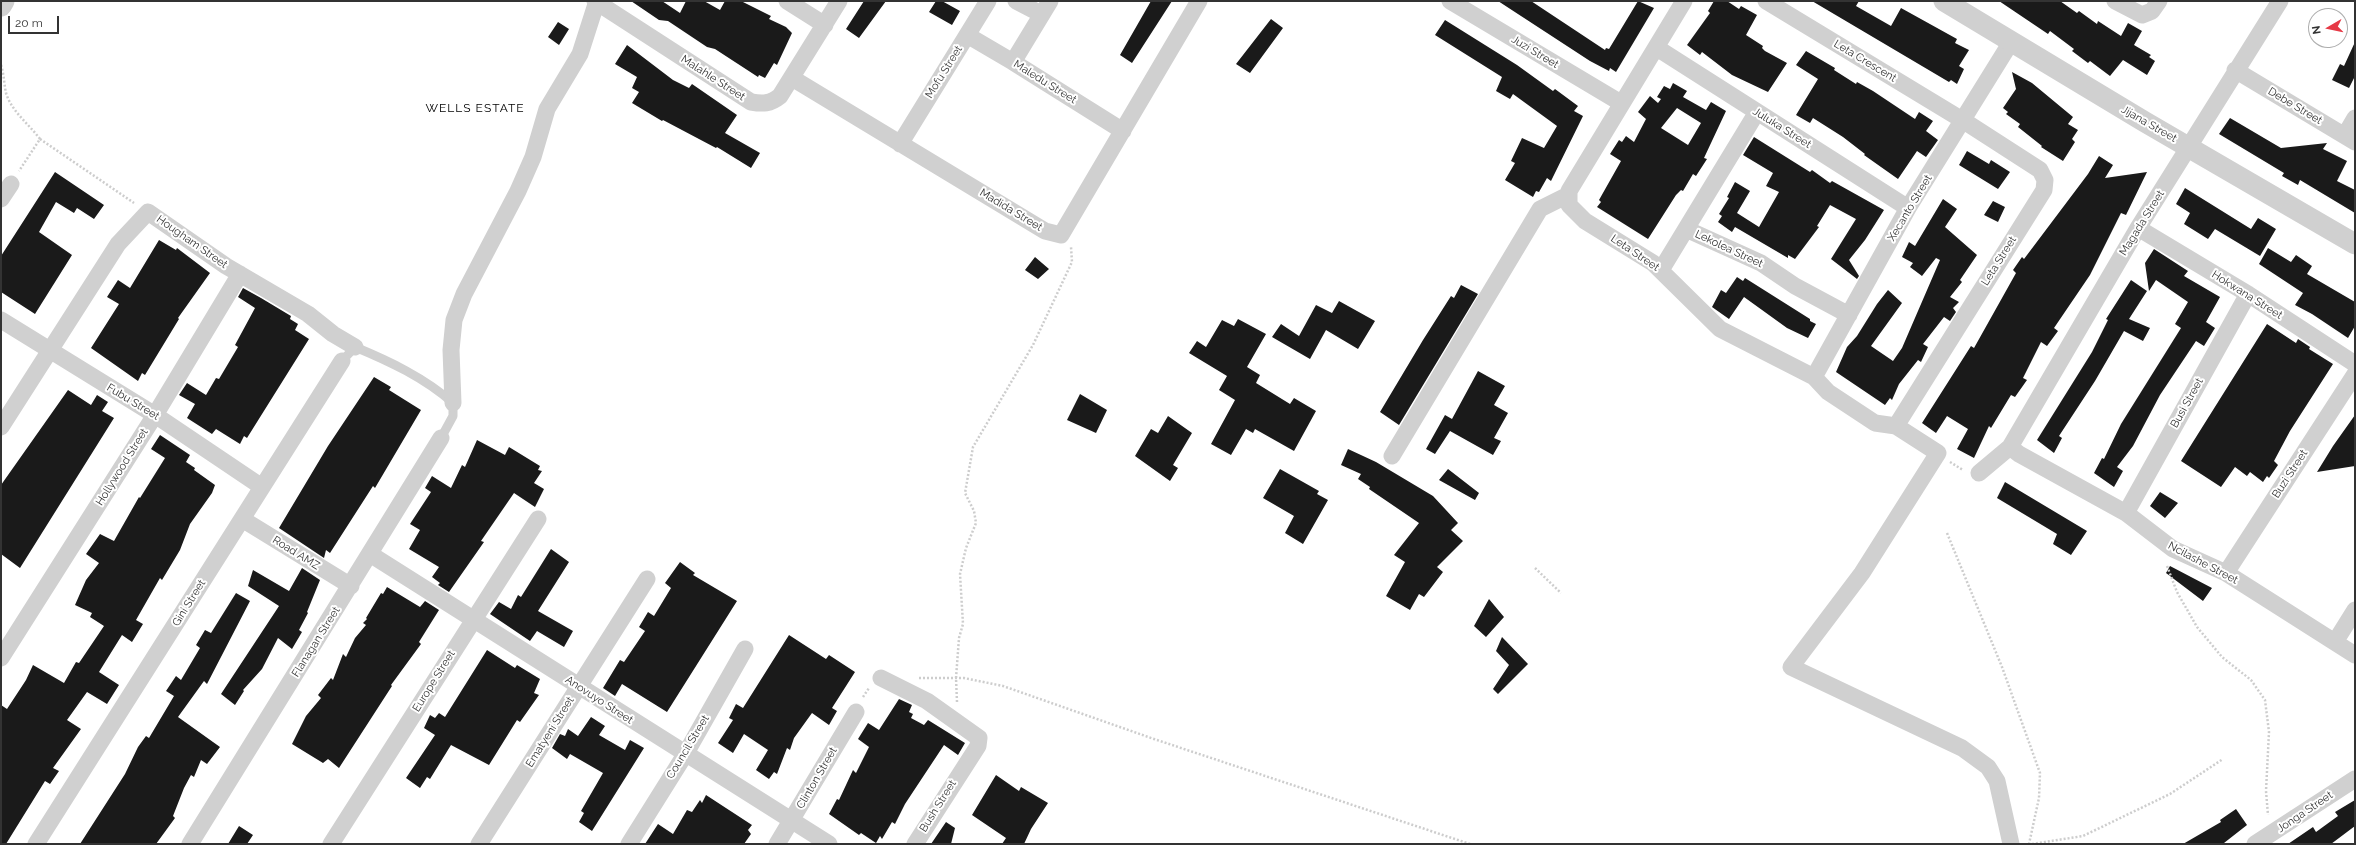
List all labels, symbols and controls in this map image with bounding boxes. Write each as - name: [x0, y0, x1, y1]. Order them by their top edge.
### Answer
- scale bar: [10, 8, 61, 34]
- north arrow: [2308, 8, 2348, 48]
- text: 20 m: [15, 16, 43, 30]
- text: N: [2310, 25, 2324, 35]
- street label: Juzi Street: [1509, 33, 1561, 71]
- street label: Leta Crescent: [1831, 37, 1899, 85]
- street label: Mofu Street: [923, 43, 965, 101]
- street label: Malahle Street: [678, 52, 748, 104]
- street label: Maledu Street: [1011, 57, 1079, 107]
- street label: Debe Street: [2266, 85, 2324, 127]
- district label: WELLS ESTATE: [425, 101, 525, 115]
- street label: Jijana Street: [2119, 103, 2179, 145]
- street label: Juluka Street: [1750, 105, 1814, 151]
- street label: Xecanto Street: [1885, 173, 1935, 243]
- street label: Madida Street: [977, 186, 1045, 234]
- street label: Magada Street: [2117, 188, 2167, 258]
- street label: Hougham Street: [154, 213, 230, 271]
- street label: Lekolea Street: [1693, 227, 1765, 271]
- street label: Leta Street: [1608, 232, 1662, 274]
- street label: Leta Street: [1979, 234, 2019, 288]
- street label: Hokwana Street: [2209, 268, 2285, 322]
- street label: Busi Street: [2168, 376, 2206, 430]
- street label: Fubu Street: [104, 381, 162, 423]
- street label: Hollywood Street: [93, 426, 151, 508]
- street label: Buzi Street: [2269, 447, 2311, 501]
- street label: Road AMZ: [270, 533, 322, 573]
- street label: Ncilashe Street: [2166, 539, 2240, 587]
- street label: Gini Street: [170, 577, 208, 629]
- street label: Flanagan Street: [289, 604, 343, 680]
- street label: Europe Street: [410, 648, 458, 714]
- street label: Anovuyo Street: [563, 673, 635, 727]
- street label: Ematyeni Street: [523, 694, 577, 770]
- street label: Council Street: [664, 713, 712, 781]
- street label: Clinton Street: [794, 745, 840, 811]
- street label: Bush Street: [917, 778, 959, 834]
- street label: Jonga Street: [2275, 789, 2335, 835]

